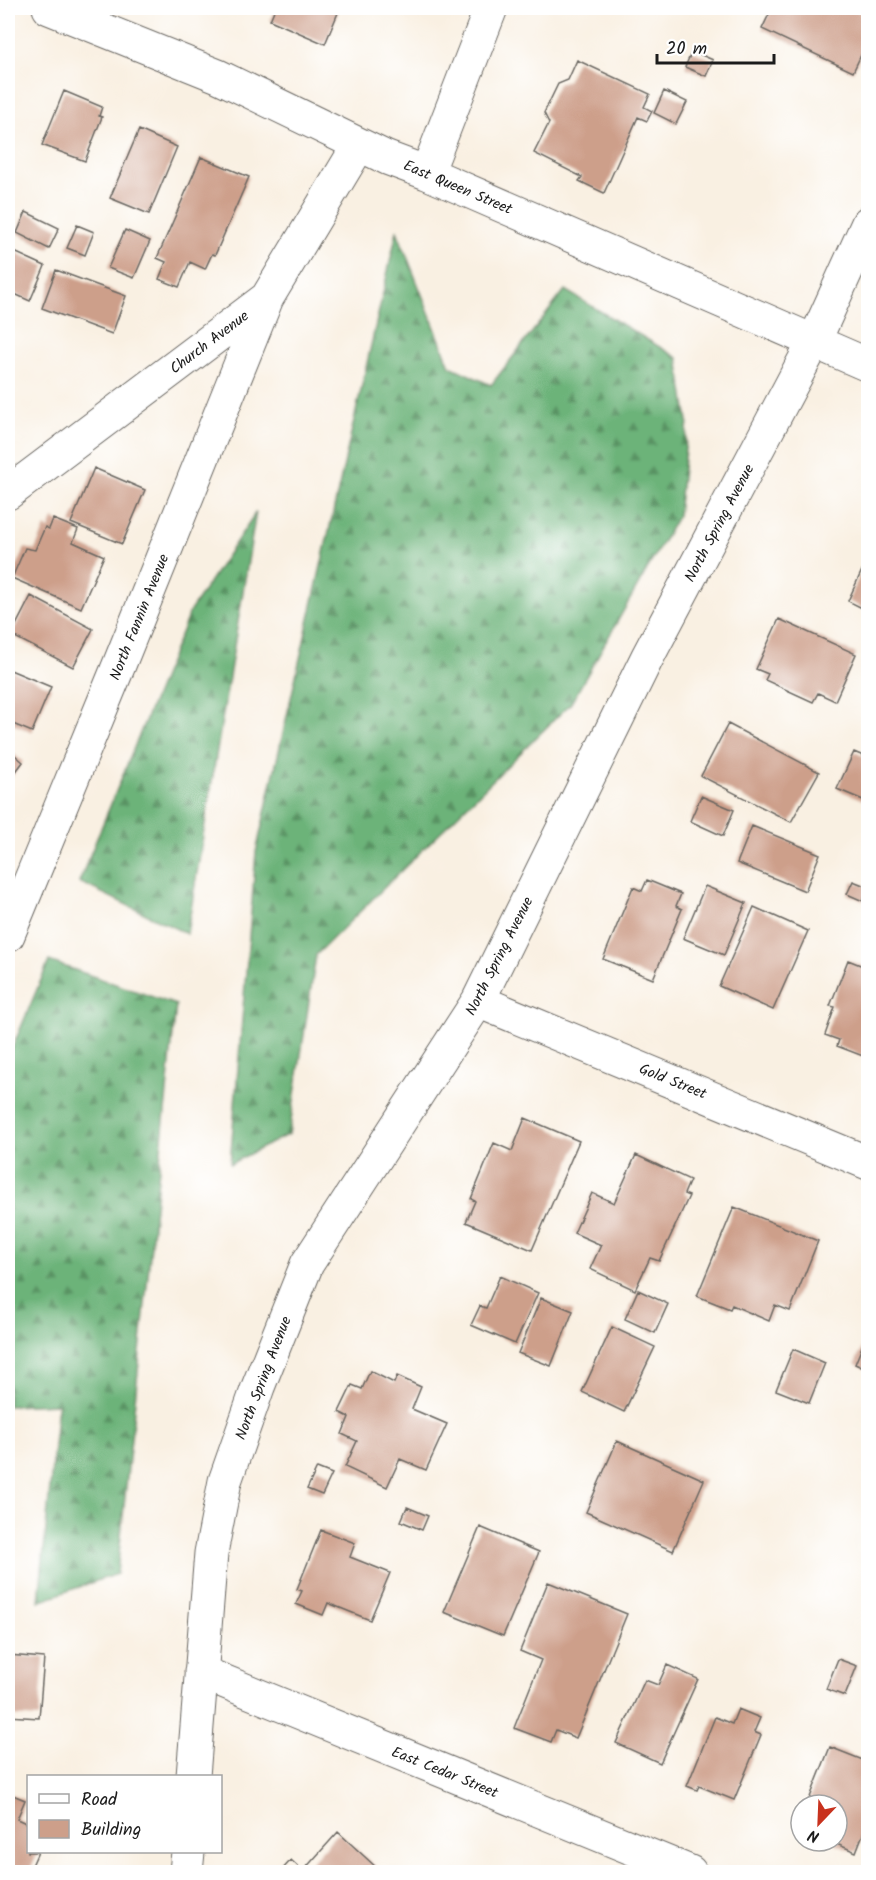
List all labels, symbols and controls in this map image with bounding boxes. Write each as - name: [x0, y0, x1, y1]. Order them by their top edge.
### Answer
- scale bar: [657, 27, 774, 65]
- text: 20 m: [666, 35, 707, 64]
- street label: East Queen Street: [399, 154, 516, 222]
- street label: Church Avenue: [165, 305, 255, 381]
- street label: North Spring Avenue: [679, 460, 761, 587]
- street label: North Fannin Avenue: [104, 550, 176, 684]
- street label: North Spring Avenue: [460, 893, 540, 1020]
- street label: Gold Street: [635, 1057, 710, 1106]
- street label: North Spring Avenue: [229, 1313, 299, 1444]
- street label: East Cedar Street: [388, 1741, 502, 1805]
- legend: [27, 1775, 222, 1853]
- text: Road: [81, 1786, 118, 1815]
- north arrow: [789, 1793, 849, 1853]
- text: Building: [81, 1816, 141, 1845]
- text: N: [804, 1822, 823, 1849]

